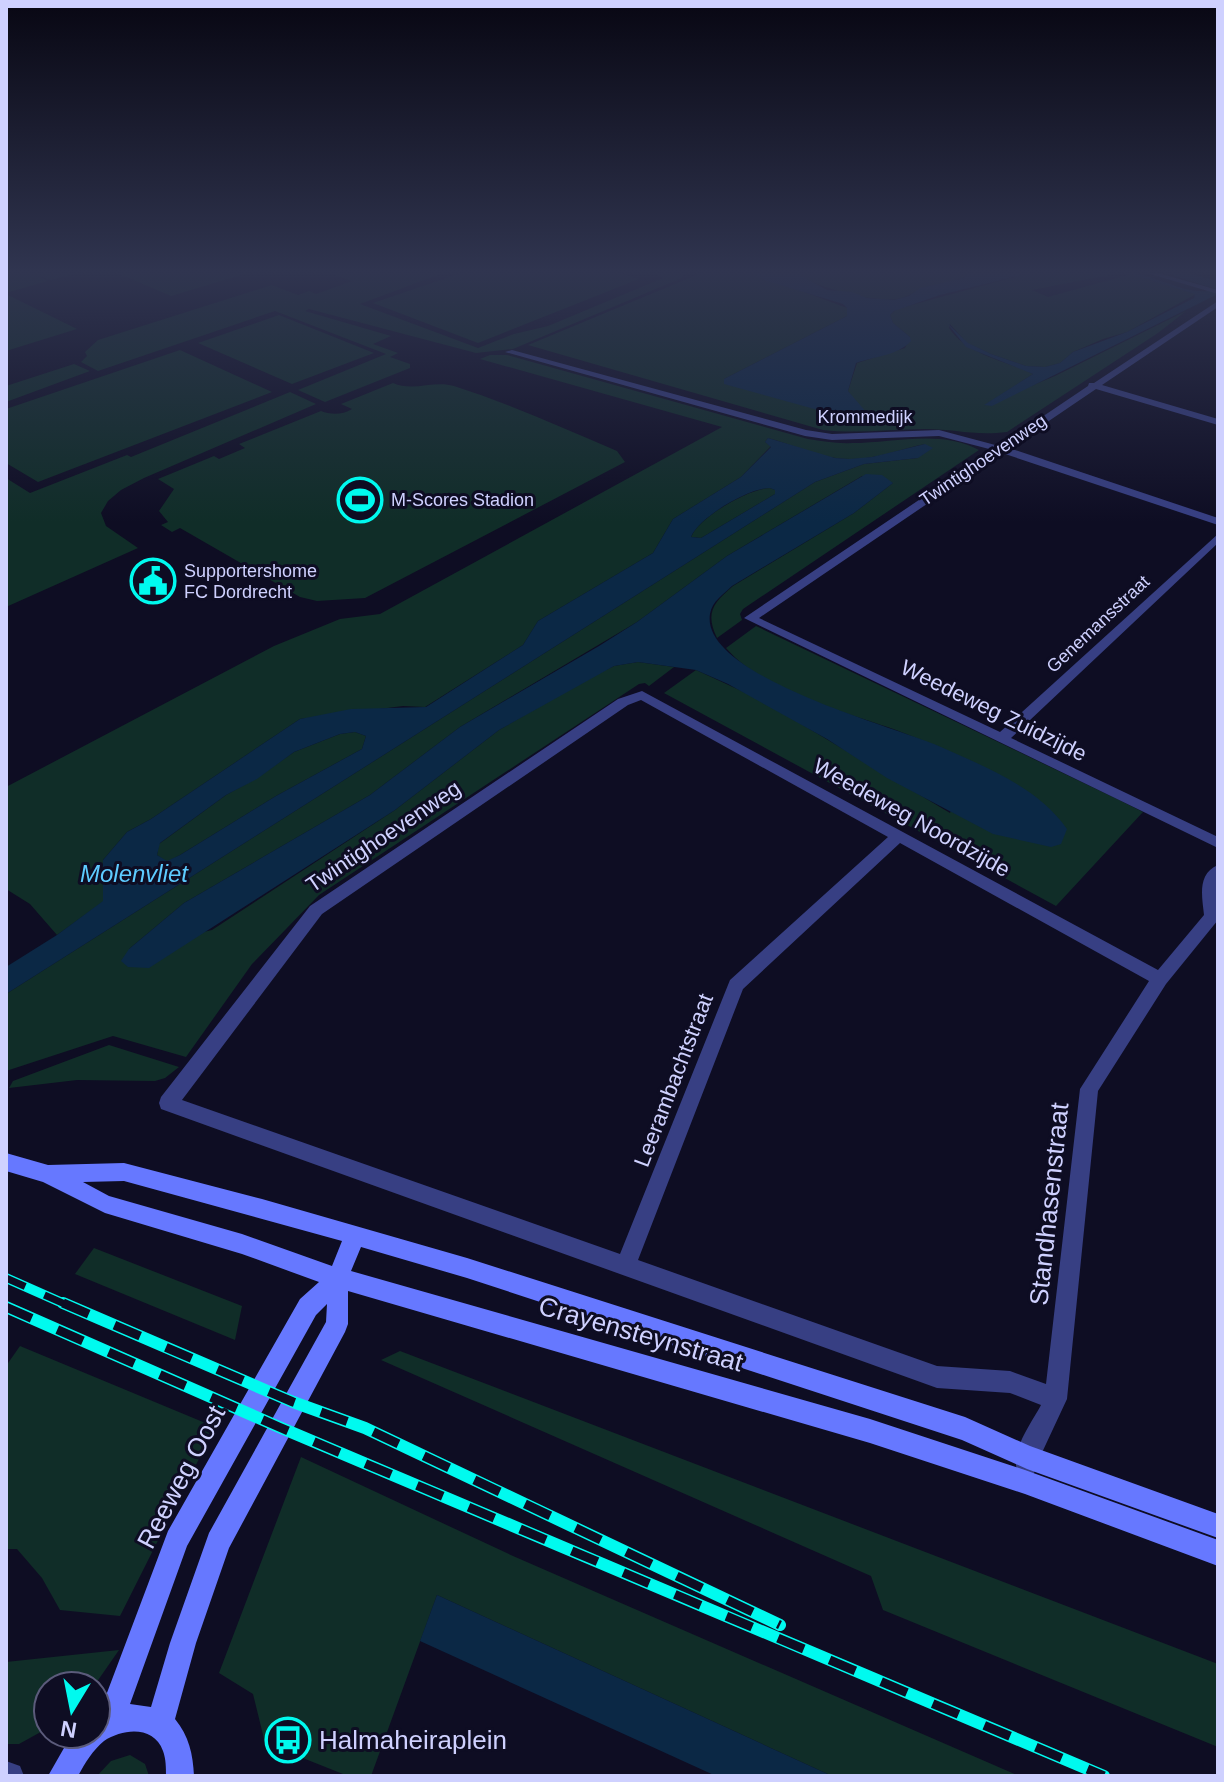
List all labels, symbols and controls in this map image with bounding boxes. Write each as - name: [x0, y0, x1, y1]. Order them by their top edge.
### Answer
- street label: Krommedijk: [817, 407, 914, 427]
- street label: Twintighoevenweg: [916, 410, 1050, 510]
- sports icon: M-Scores Stadion: [336, 476, 384, 524]
- place label: M-Scores Stadion: [391, 490, 534, 510]
- public building icon: Supportershome FC Dordrecht: [129, 557, 177, 605]
- place label: Supportershome FC Dordrecht: [184, 561, 317, 602]
- street label: Genemansstraat: [1043, 571, 1153, 677]
- street label: Weedeweg Zuidzijde: [897, 655, 1091, 766]
- street label: Weedeweg Noordzijde: [809, 753, 1014, 882]
- street label: Twintighoevenweg: [301, 775, 465, 897]
- water label: Molenvliet: [80, 860, 189, 887]
- street label: Leerambachtstraat: [629, 990, 718, 1170]
- street label: Standhasenstraat: [1023, 1100, 1075, 1307]
- street label: Crayensteynstraat: [535, 1291, 747, 1378]
- street label: Reeweg Oost: [131, 1400, 232, 1554]
- north arrow: [32, 1670, 112, 1750]
- text: N: [59, 1716, 79, 1743]
- bus stop icon: Halmaheiraplein: [264, 1716, 312, 1764]
- place label: Halmaheiraplein: [319, 1725, 507, 1755]

